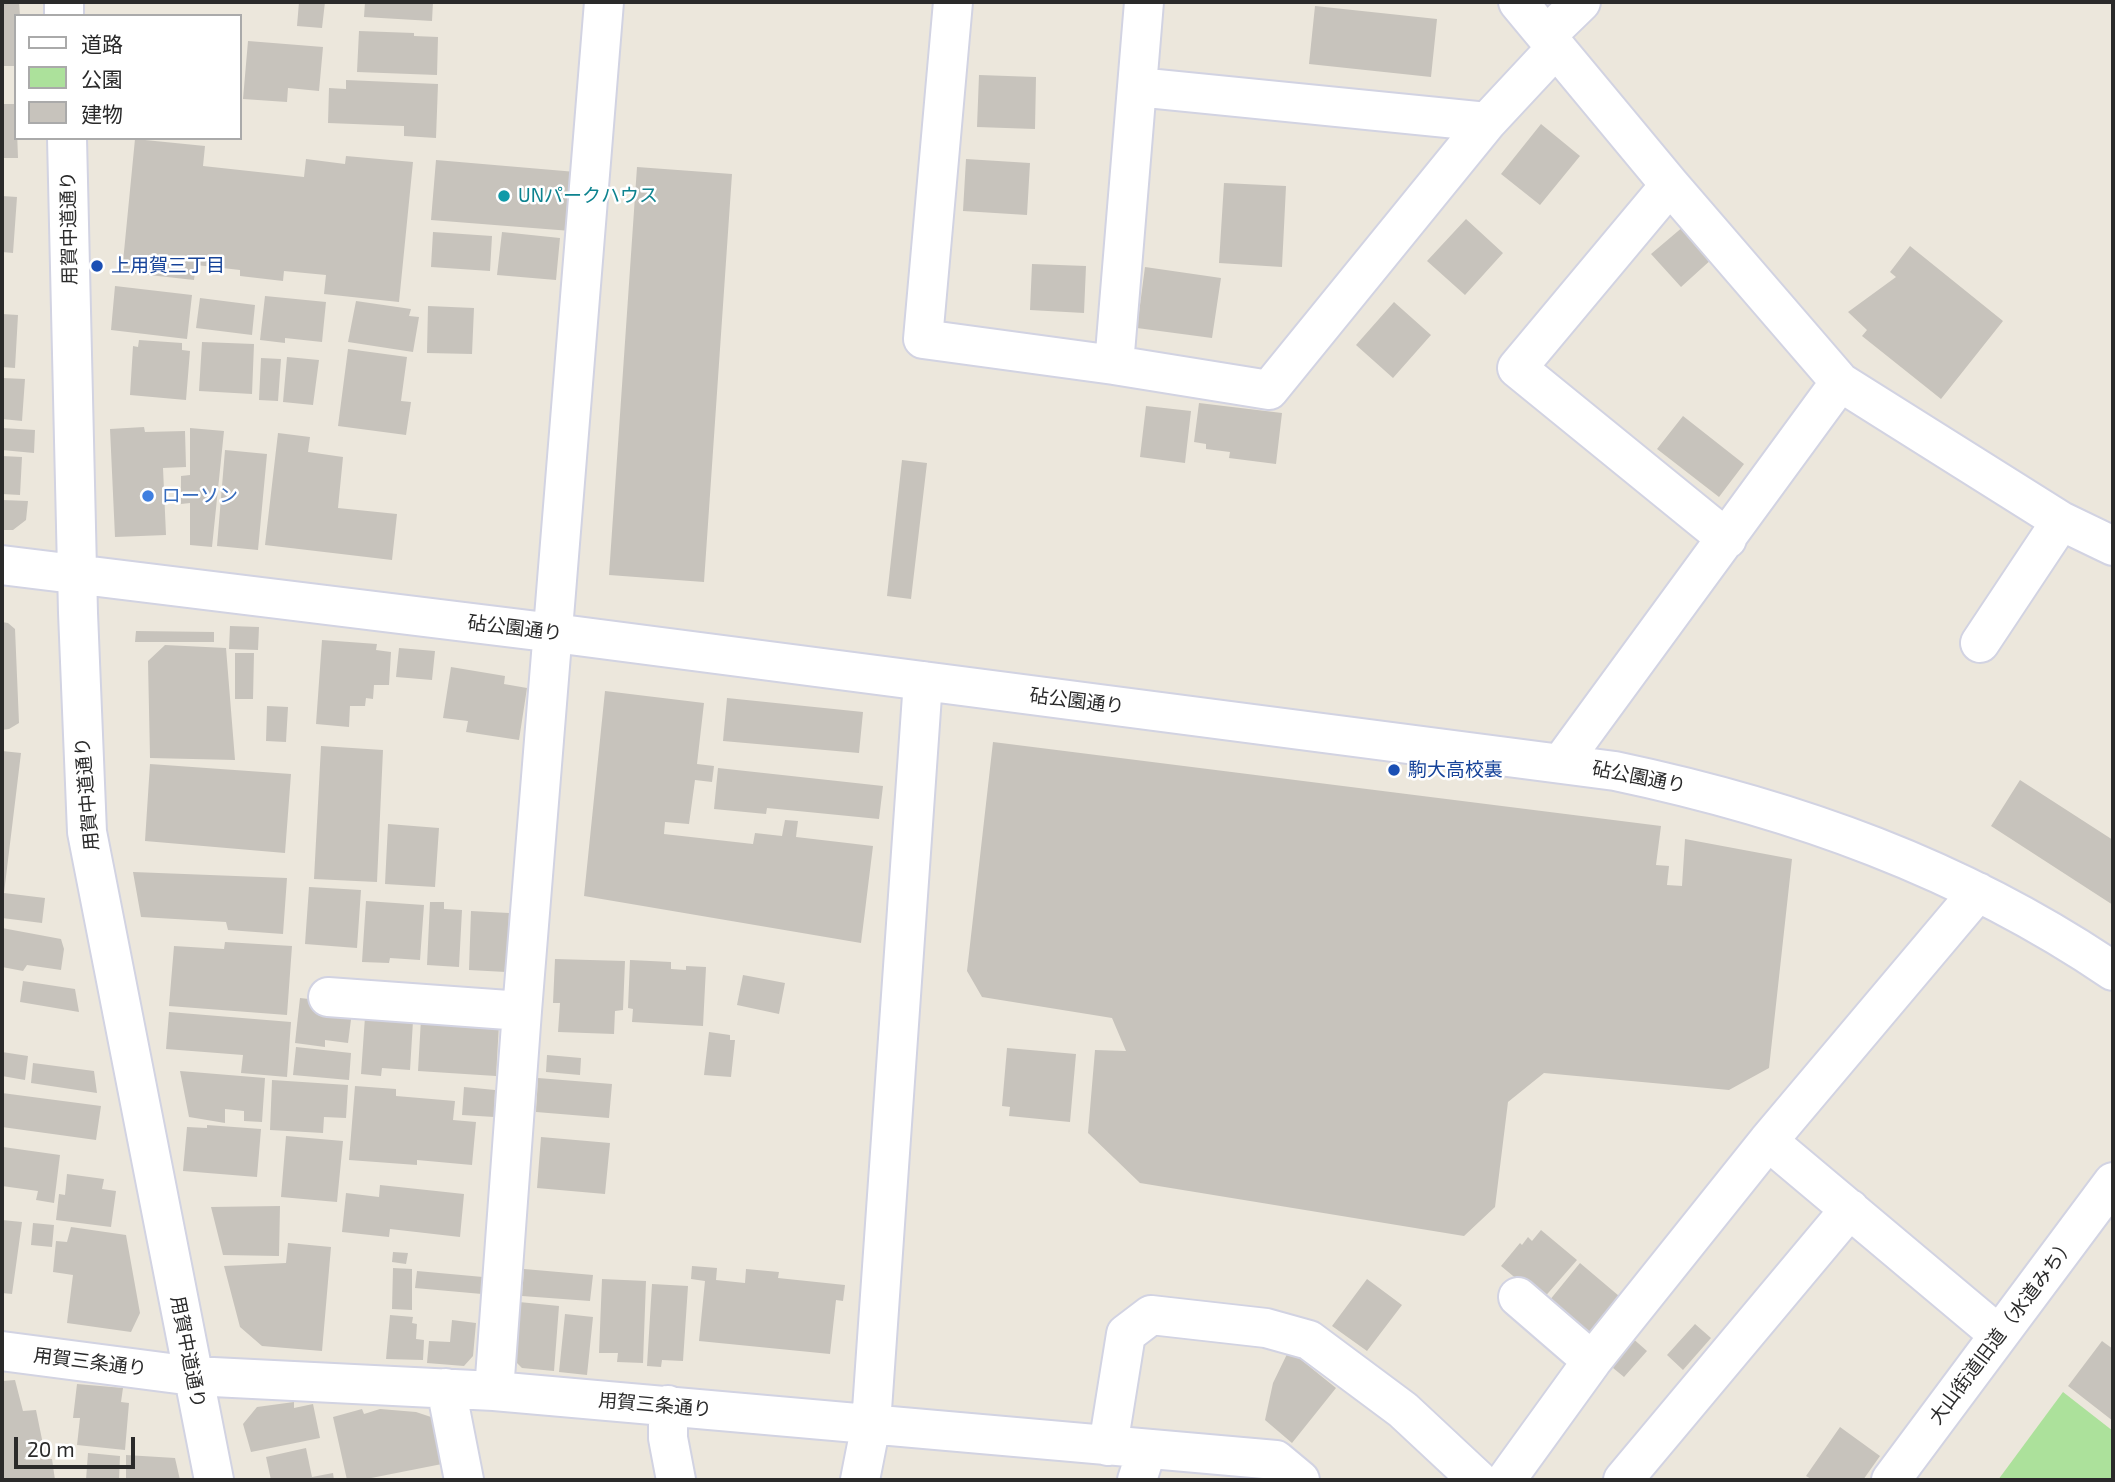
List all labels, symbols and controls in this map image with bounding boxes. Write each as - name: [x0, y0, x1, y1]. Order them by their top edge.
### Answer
- legend: [14, 14, 242, 140]
- text: 道路: [81, 31, 123, 56]
- text: 公園: [81, 66, 123, 91]
- text: 建物: [81, 101, 123, 126]
- street label: 用賀中道通り: [57, 171, 81, 285]
- place label: UNパークハウス: [518, 185, 658, 207]
- marker: UNパークハウス: [496, 188, 512, 204]
- place label: 上用賀三丁目: [111, 255, 225, 277]
- marker: 上用賀三丁目: [89, 258, 105, 274]
- place label: ローソン: [162, 485, 238, 507]
- marker: ローソン: [140, 488, 156, 504]
- street label: 砧公園通り: [466, 611, 564, 645]
- street label: 砧公園通り: [1028, 684, 1126, 718]
- street label: 用賀中道通り: [71, 736, 103, 852]
- street label: 砧公園通り: [1590, 757, 1688, 797]
- place label: 駒大高校裏: [1408, 759, 1503, 781]
- marker: 駒大高校裏: [1386, 762, 1402, 778]
- street label: 大山街道旧道（水道みち）: [1924, 1233, 2080, 1429]
- street label: 用賀中道通り: [166, 1294, 210, 1410]
- street label: 用賀三条通り: [32, 1344, 148, 1380]
- street label: 用賀三条通り: [597, 1389, 713, 1421]
- scale bar: [18, 1422, 138, 1466]
- text: 20 m: [27, 1436, 75, 1461]

